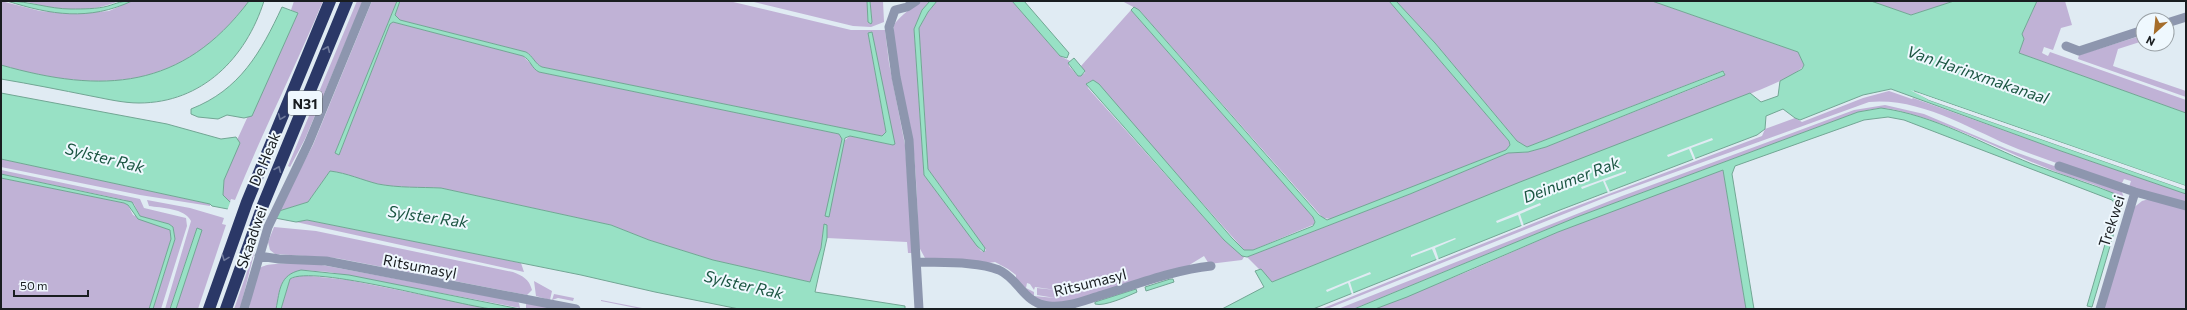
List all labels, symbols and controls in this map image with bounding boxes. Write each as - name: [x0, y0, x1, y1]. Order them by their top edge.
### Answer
- north arrow: [2135, 12, 2175, 52]
- text: N: [2144, 34, 2157, 49]
- water label: Van Harinxmakanaal: [1905, 41, 2052, 107]
- one-way arrow: [323, 45, 331, 52]
- road number: N31: [288, 91, 322, 115]
- one-way arrow: [278, 114, 286, 121]
- street label: De Heak: [245, 129, 283, 189]
- water label: Sylster Rak: [64, 138, 147, 176]
- water label: Deinumer Rak: [1520, 152, 1622, 206]
- one-way arrow: [273, 165, 281, 172]
- street label: Trekwei: [2094, 193, 2128, 249]
- water label: Sylster Rak: [387, 201, 470, 231]
- street label: Skaadwei: [232, 203, 270, 271]
- street label: Ritsumasyl: [382, 250, 458, 282]
- one-way arrow: [222, 255, 230, 262]
- street label: Ritsumasyl: [1052, 264, 1128, 300]
- water label: Sylster Rak: [703, 266, 786, 302]
- scale bar: [14, 272, 88, 298]
- text: 50 m: [20, 278, 48, 292]

